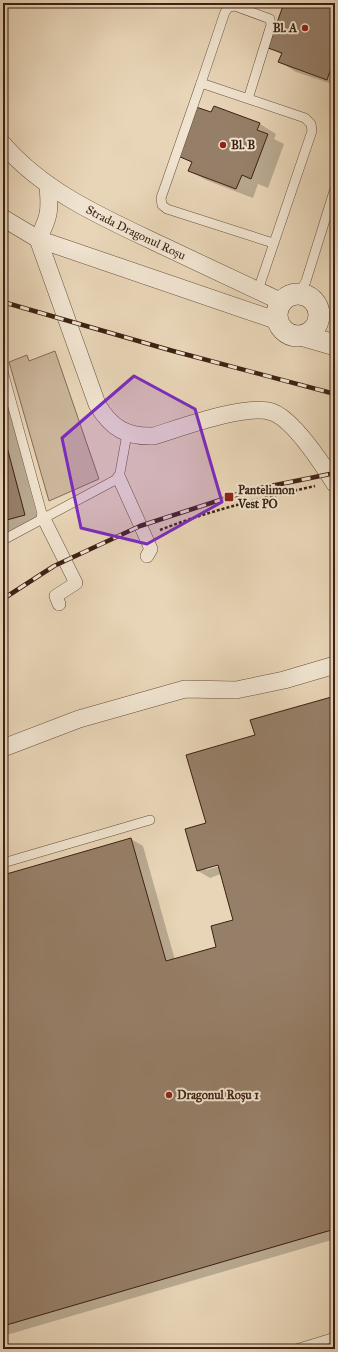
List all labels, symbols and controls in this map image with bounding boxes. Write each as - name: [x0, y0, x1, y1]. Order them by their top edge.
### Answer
- place label: Bl. A: [273, 21, 298, 35]
- marker: Bl. A: [300, 23, 310, 33]
- place label: Bl. B: [231, 138, 255, 152]
- marker: Bl. B: [218, 140, 228, 150]
- street label: Strada Dragonul Roșu: [84, 202, 189, 263]
- place label: Pantelimon Vest PO: [237, 483, 295, 511]
- marker: Pantelimon Vest PO: [223, 491, 235, 503]
- place label: Dragonul Roșu 1: [177, 1088, 259, 1103]
- marker: Dragonul Roșu 1: [164, 1090, 174, 1100]

